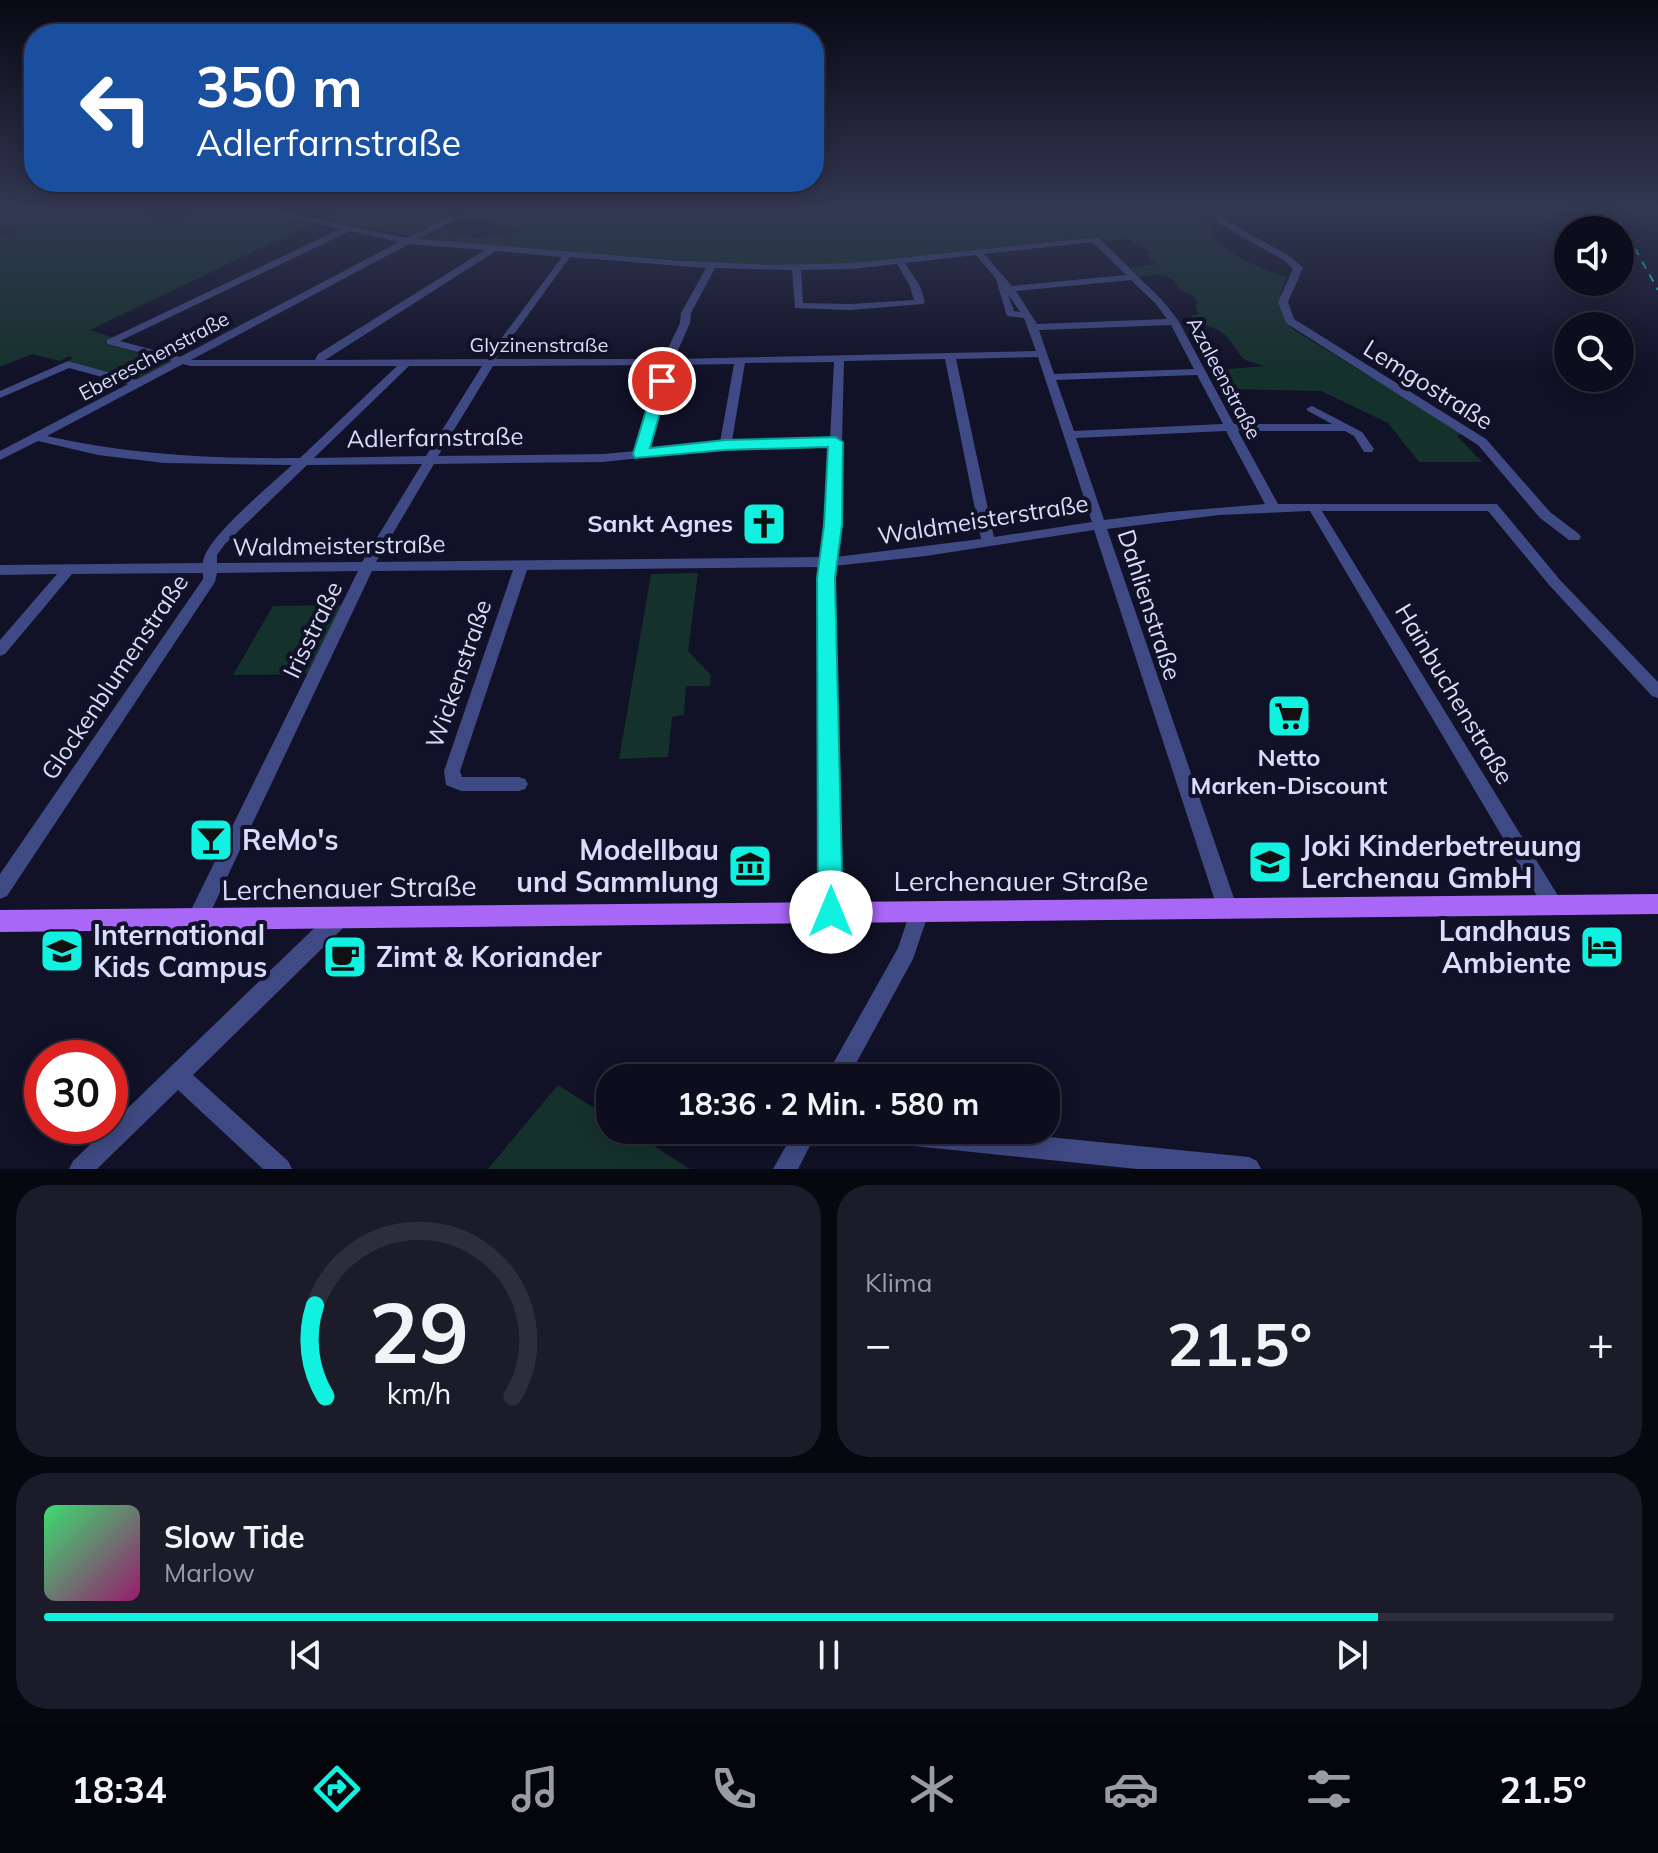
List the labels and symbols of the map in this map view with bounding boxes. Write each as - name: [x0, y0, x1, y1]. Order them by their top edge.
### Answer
- street label: Ebereschenstraße: [74, 305, 233, 406]
- street label: Azaleenstraße: [1182, 312, 1267, 443]
- street label: Glyzinenstraße: [470, 332, 608, 357]
- street label: Lemgostraße: [1358, 333, 1499, 436]
- pin: [628, 347, 696, 415]
- street label: Adlerfarnstraße: [346, 420, 524, 454]
- street label: Waldmeisterstraße: [875, 488, 1090, 550]
- church icon: Sankt Agnes: [740, 500, 788, 548]
- place label: Sankt Agnes: [587, 508, 733, 538]
- street label: Dahlienstraße: [1112, 526, 1188, 684]
- street label: Waldmeisterstraße: [232, 528, 446, 562]
- street label: Glockenblumenstraße: [34, 568, 194, 785]
- street label: Irisstraße: [276, 576, 348, 683]
- street label: Wickenstraße: [419, 596, 497, 752]
- street label: Hainbuchenstraße: [1389, 598, 1521, 789]
- supermarket icon: Netto Marken-Discount: [1265, 692, 1313, 740]
- place label: Netto Marken-Discount: [1191, 742, 1387, 800]
- bar icon: ReMo's: [187, 816, 235, 864]
- place label: ReMo's: [242, 822, 338, 857]
- place label: Joki Kinderbetreuung Lerchenau GmbH: [1301, 828, 1582, 895]
- place label: Modellbau und Sammlung: [516, 832, 719, 899]
- school or university icon: Joki Kinderbetreuung Lerchenau GmbH: [1246, 838, 1294, 886]
- museum icon: Modellbau und Sammlung: [726, 842, 774, 890]
- street label: Lerchenauer Straße: [894, 863, 1148, 898]
- street label: Lerchenauer Straße: [221, 868, 477, 907]
- position arrow: [789, 870, 873, 954]
- place label: Landhaus Ambiente: [1439, 913, 1571, 980]
- place label: International Kids Campus: [93, 917, 267, 984]
- hotel icon: Landhaus Ambiente: [1578, 923, 1626, 971]
- school or university icon: International Kids Campus: [38, 927, 86, 975]
- cafe icon: Zimt & Koriander: [321, 933, 369, 981]
- place label: Zimt & Koriander: [376, 939, 602, 974]
- speed limit sign: 30: [24, 1040, 128, 1144]

